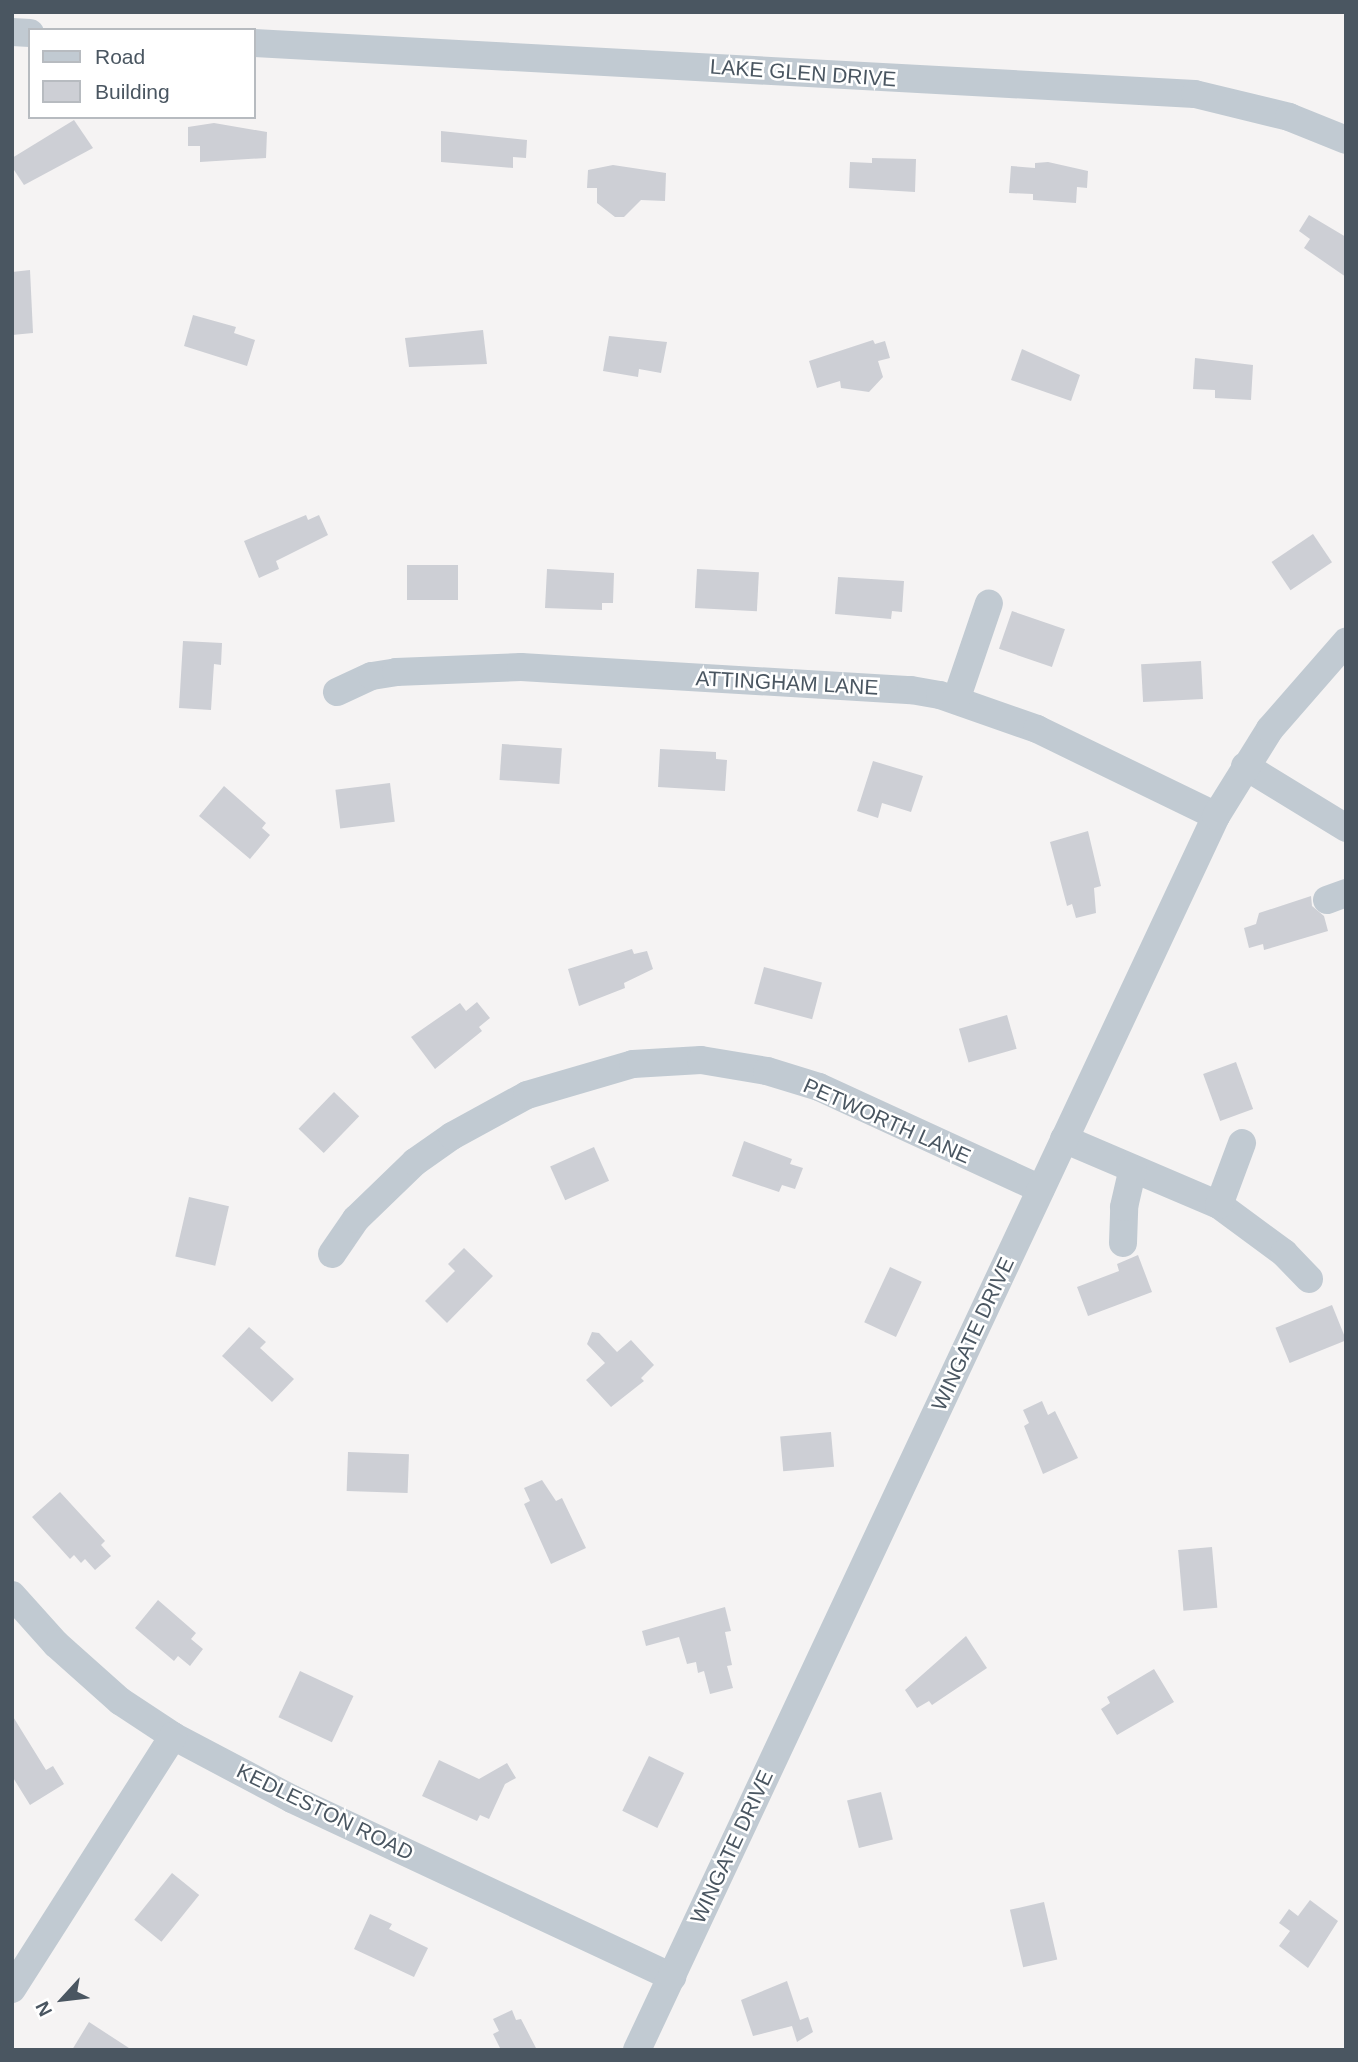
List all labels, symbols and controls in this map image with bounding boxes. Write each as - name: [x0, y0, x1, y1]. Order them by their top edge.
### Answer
- legend: [28, 28, 256, 119]
- text: Road: [95, 45, 145, 68]
- street label: LAKE GLEN DRIVE: [709, 54, 897, 92]
- text: Building: [95, 80, 170, 103]
- street label: ATTINGHAM LANE: [695, 666, 879, 700]
- street label: PETWORTH LANE: [799, 1073, 975, 1169]
- street label: WINGATE DRIVE: [926, 1253, 1020, 1415]
- street label: KEDLESTON ROAD: [233, 1758, 417, 1866]
- street label: WINGATE DRIVE: [685, 1766, 779, 1928]
- north arrow: [28, 1964, 98, 2034]
- text: N: [31, 1998, 56, 2020]

